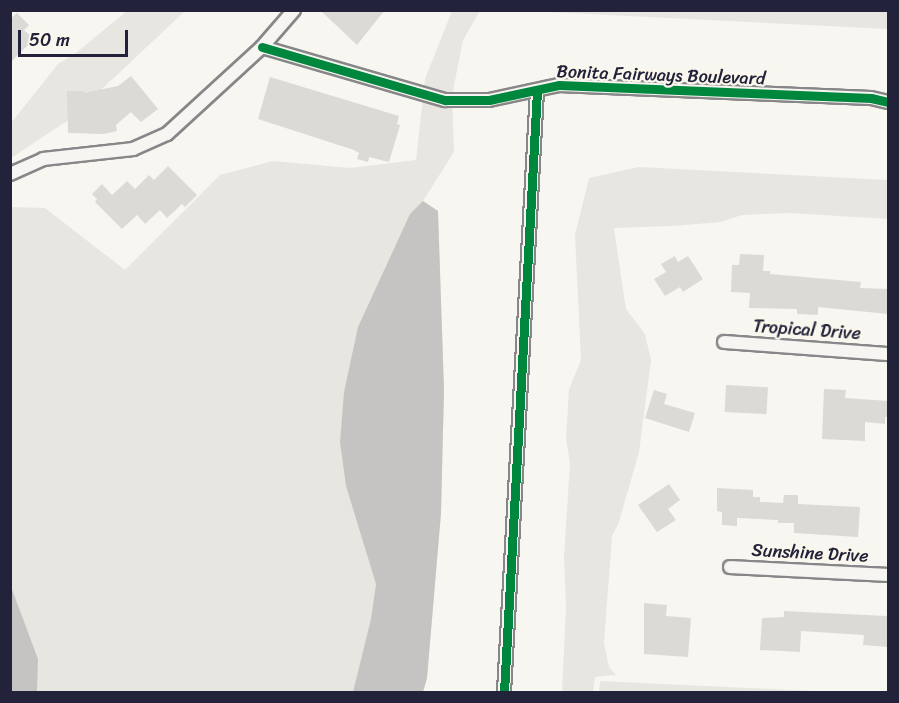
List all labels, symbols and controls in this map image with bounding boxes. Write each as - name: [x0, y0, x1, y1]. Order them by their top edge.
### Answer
- scale bar: [21, 18, 130, 56]
- text: 50 m: [29, 24, 70, 56]
- street label: Bonita Fairways Boulevard: [556, 61, 766, 89]
- street label: Tropical Drive: [752, 315, 862, 345]
- street label: Sunshine Drive: [751, 539, 869, 567]

